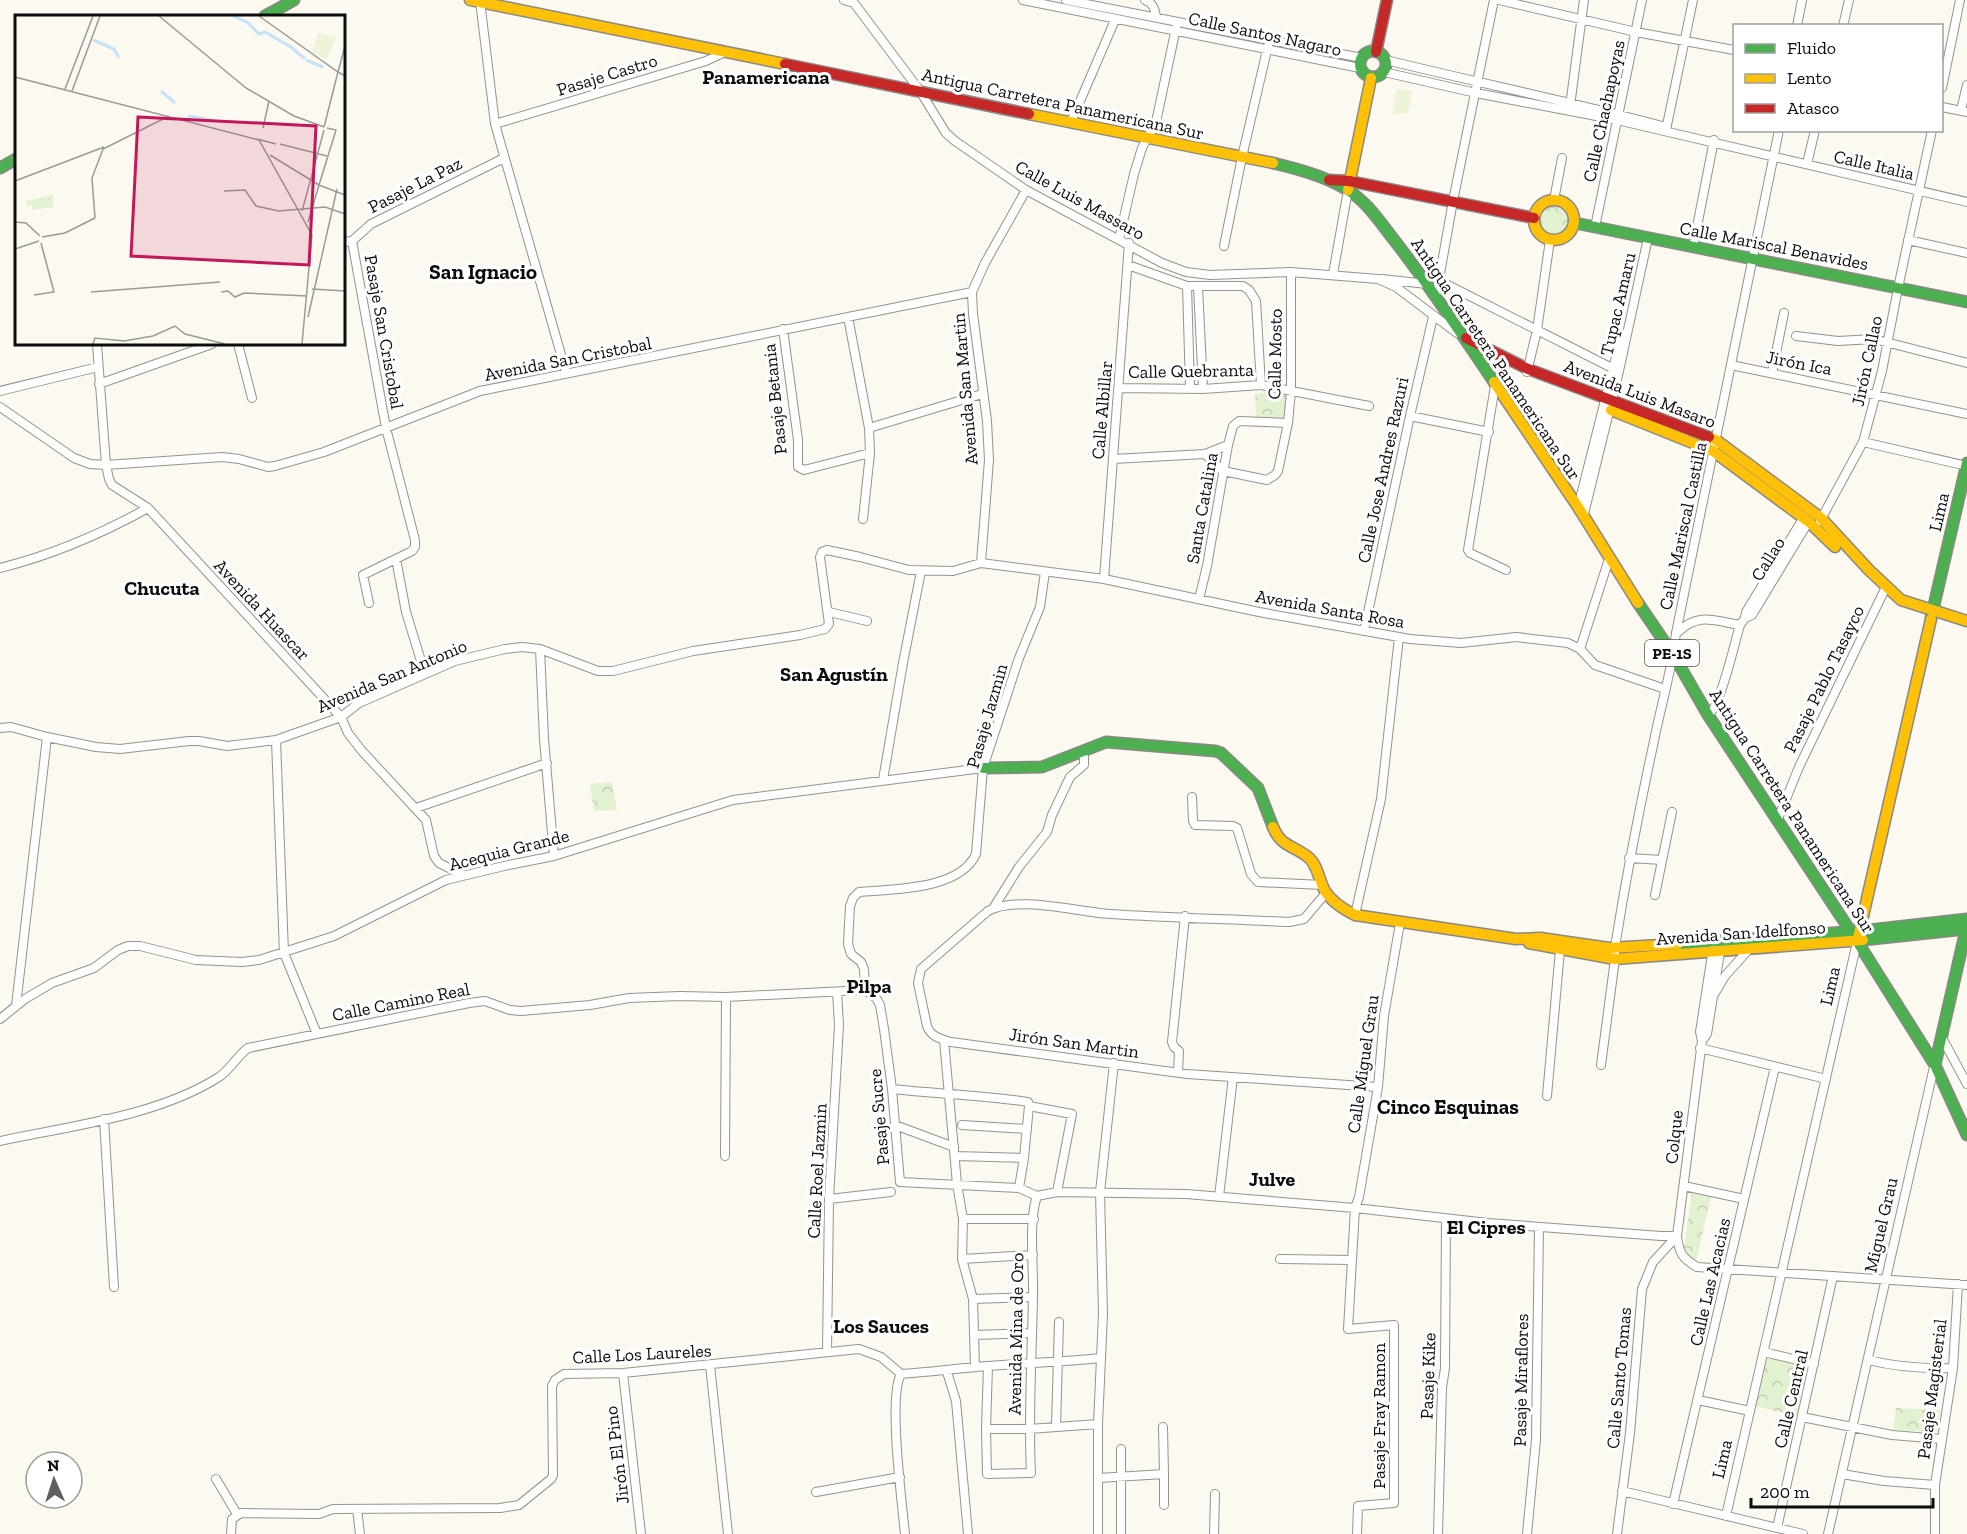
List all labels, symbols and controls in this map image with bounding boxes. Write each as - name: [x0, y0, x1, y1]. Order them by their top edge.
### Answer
- street label: Calle Santos Nagaro: [1187, 7, 1343, 61]
- inset map: [15, 15, 345, 345]
- legend: [1733, 24, 1943, 132]
- text: Fluido: [1787, 37, 1836, 59]
- street label: Calle Chachapoyas: [1578, 38, 1630, 184]
- street label: Pasaje Castro: [554, 49, 660, 101]
- street label: Antigua Carretera Panamericana Sur: [920, 63, 1206, 145]
- district label: Panamericana: [702, 65, 830, 89]
- text: Lento: [1787, 67, 1832, 89]
- text: Atasco: [1787, 97, 1839, 119]
- street label: Calle Italia: [1832, 145, 1917, 185]
- street label: Pasaje La Paz: [364, 152, 466, 218]
- street label: Calle Luis Massaro: [1011, 155, 1149, 245]
- street label: Calle Mariscal Benavides: [1678, 217, 1870, 275]
- street label: Antigua Carretera Panamericana Sur: [1406, 234, 1586, 484]
- street label: Tupac Amaru: [1595, 250, 1641, 358]
- street label: Pasaje San Cristobal: [360, 253, 408, 411]
- district label: San Ignacio: [429, 259, 537, 284]
- street label: Calle Mosto: [1263, 308, 1287, 400]
- street label: Avenida San Martin: [947, 311, 983, 466]
- street label: Jirón Callao: [1847, 314, 1887, 408]
- street label: Avenida San Cristobal: [482, 332, 654, 386]
- street label: Pasaje Betania: [758, 342, 792, 456]
- street label: Jirón Ica: [1764, 346, 1834, 380]
- street label: Avenida Luis Masaro: [1561, 355, 1719, 433]
- street label: Calle Quebranta: [1128, 359, 1254, 383]
- street label: Calle Albillar: [1087, 360, 1117, 460]
- street label: Calle Jose Andres Razuri: [1353, 375, 1413, 565]
- street label: Calle Mariscal Castilla: [1654, 440, 1712, 612]
- street label: Santa Catalina: [1181, 450, 1223, 565]
- street label: Lima: [1924, 490, 1954, 534]
- street label: Callao: [1746, 533, 1790, 585]
- street label: Avenida Huascar: [209, 555, 315, 665]
- district label: Chucuta: [124, 576, 200, 600]
- street label: Avenida Santa Rosa: [1254, 585, 1407, 633]
- street label: Pasaje Pablo Tasayco: [1779, 602, 1869, 756]
- street label: Avenida San Antonio: [314, 634, 470, 718]
- road number: PE-1S: [1645, 640, 1699, 666]
- street label: Pasaje Jazmin: [962, 660, 1013, 771]
- district label: San Agustín: [780, 662, 888, 686]
- street label: Antigua Carretera Panamericana Sur: [1704, 684, 1880, 938]
- street label: Acequia Grande: [447, 824, 571, 876]
- street label: Avenida San Idelfonso: [1656, 916, 1826, 950]
- street label: Lima: [1815, 964, 1845, 1008]
- district label: Pilpa: [846, 974, 892, 998]
- street label: Calle Camino Real: [330, 978, 472, 1026]
- street label: Calle Miguel Grau: [1342, 993, 1384, 1135]
- street label: Jirón San Martin: [1008, 1023, 1141, 1063]
- street label: Pasaje Sucre: [864, 1068, 894, 1166]
- district label: Cinco Esquinas: [1377, 1094, 1519, 1119]
- street label: Calle Roel Jazmin: [802, 1102, 832, 1239]
- street label: Colque: [1660, 1109, 1688, 1165]
- district label: Julve: [1249, 1167, 1295, 1191]
- street label: Miguel Grau: [1859, 1175, 1903, 1275]
- district label: El Cipres: [1446, 1215, 1526, 1239]
- street label: Calle Las Acacias: [1685, 1216, 1735, 1348]
- street label: Avenida Mina de Oro: [1004, 1253, 1028, 1415]
- street label: Calle Santo Tomas: [1602, 1306, 1636, 1450]
- street label: Pasaje Miraflores: [1509, 1313, 1533, 1447]
- district label: Los Sauces: [833, 1314, 929, 1338]
- street label: Pasaje Magisterial: [1912, 1317, 1952, 1460]
- street label: Pasaje Kike: [1415, 1332, 1441, 1420]
- street label: Calle Los Laureles: [572, 1339, 712, 1369]
- street label: Pasaje Fray Ramon: [1368, 1342, 1390, 1489]
- street label: Calle Central: [1769, 1347, 1813, 1450]
- street label: Jirón El Pino: [600, 1405, 634, 1505]
- street label: Lima: [1707, 1437, 1737, 1481]
- north arrow: [24, 1450, 84, 1510]
- text: N: [47, 1456, 60, 1475]
- scale bar: [1751, 1471, 1932, 1509]
- text: 200 m: [1760, 1481, 1810, 1503]

